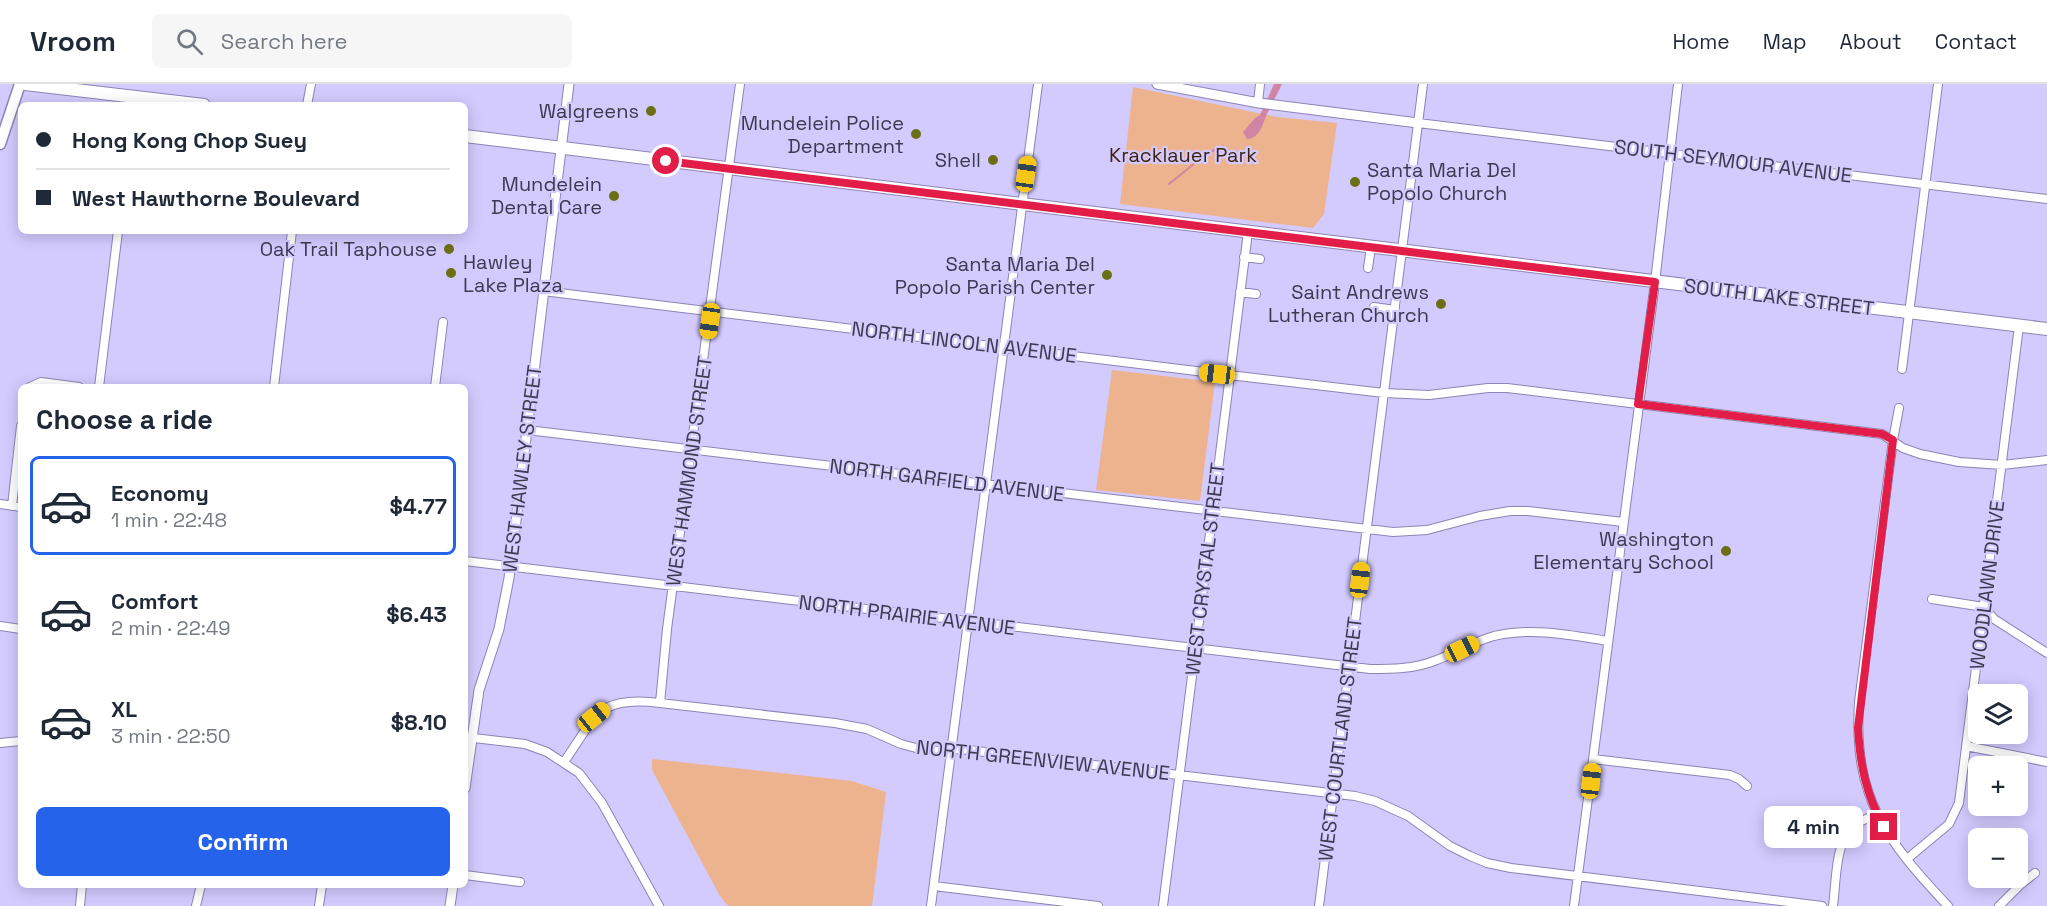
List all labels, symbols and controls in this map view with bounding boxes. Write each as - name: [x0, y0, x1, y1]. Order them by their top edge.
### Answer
- search box: [152, 14, 572, 68]
- text: Vroom: [30, 23, 116, 59]
- icon: search: [173, 25, 206, 58]
- text: Search here: [221, 27, 348, 55]
- text: Home: [1672, 28, 1730, 55]
- text: Map: [1763, 28, 1807, 55]
- text: About: [1840, 28, 1902, 55]
- text: Contact: [1935, 28, 2017, 55]
- place label: Walgreens: [539, 98, 639, 124]
- marker: Walgreens: [644, 104, 658, 118]
- place label: Mundelein Police Department: [741, 110, 904, 159]
- text: Hong Kong Chop Suey: [72, 126, 307, 154]
- marker: Mundelein Police Department: [909, 127, 923, 141]
- street label: SOUTH SEYMOUR AVENUE: [1613, 134, 1853, 188]
- park label: Kracklauer Park: [1109, 142, 1257, 168]
- route start: [652, 147, 679, 174]
- place label: Shell: [935, 147, 981, 173]
- marker: Shell: [986, 153, 1000, 167]
- car: [1015, 155, 1037, 193]
- place label: Santa Maria Del Popolo Church: [1367, 157, 1516, 206]
- place label: Mundelein Dental Care: [491, 171, 602, 220]
- marker: Santa Maria Del Popolo Church: [1348, 175, 1362, 189]
- text: West Hawthorne Boulevard: [72, 184, 360, 212]
- marker: Mundelein Dental Care: [607, 189, 621, 203]
- place label: Oak Trail Taphouse: [260, 236, 437, 262]
- marker: Oak Trail Taphouse: [442, 242, 456, 256]
- place label: Hawley Lake Plaza: [463, 249, 563, 298]
- place label: Santa Maria Del Popolo Parish Center: [895, 251, 1095, 300]
- marker: Hawley Lake Plaza: [444, 266, 458, 280]
- marker: Santa Maria Del Popolo Parish Center: [1100, 268, 1114, 282]
- street label: SOUTH LAKE STREET: [1682, 272, 1876, 322]
- place label: Saint Andrews Lutheran Church: [1268, 279, 1429, 328]
- marker: Saint Andrews Lutheran Church: [1434, 297, 1448, 311]
- car: [699, 302, 721, 340]
- street label: NORTH LINCOLN AVENUE: [850, 315, 1078, 369]
- street label: WEST HAMMOND STREET: [660, 354, 718, 588]
- street label: WEST HAWLEY STREET: [496, 363, 548, 574]
- car: [1198, 363, 1236, 385]
- text: Choose a ride: [36, 402, 213, 437]
- street label: NORTH GARFIELD AVENUE: [828, 453, 1066, 507]
- street label: WEST CRYSTAL STREET: [1179, 461, 1231, 677]
- icon: car: [39, 479, 93, 533]
- text: Economy: [111, 479, 209, 507]
- text: $4.77: [389, 492, 447, 520]
- street label: WOODLAWN DRIVE: [1964, 499, 2010, 671]
- text: 1 min · 22:48: [111, 507, 227, 533]
- place label: Washington Elementary School: [1533, 526, 1714, 575]
- marker: Washington Elementary School: [1719, 544, 1733, 558]
- car: [1349, 561, 1371, 599]
- icon: car: [39, 587, 93, 641]
- text: Comfort: [111, 587, 199, 615]
- street label: NORTH PRAIRIE AVENUE: [797, 589, 1017, 641]
- text: $6.43: [386, 600, 447, 628]
- text: 2 min · 22:49: [111, 615, 231, 641]
- street label: WEST COURTLAND STREET: [1312, 615, 1368, 863]
- car: [1442, 633, 1482, 665]
- map controls: [1968, 684, 2028, 888]
- button: layers: [1968, 684, 2028, 744]
- icon: car: [39, 695, 93, 749]
- text: XL: [111, 695, 137, 723]
- car: [574, 699, 614, 735]
- text: $8.10: [391, 708, 447, 736]
- text: 3 min · 22:50: [111, 723, 231, 749]
- street label: NORTH GREENVIEW AVENUE: [915, 734, 1171, 786]
- button: +: [1968, 756, 2028, 816]
- car: [1580, 762, 1602, 800]
- callout: 4 min: [1764, 806, 1863, 848]
- button: Confirm: [36, 807, 450, 876]
- route end: [1870, 813, 1897, 840]
- text: 4 min: [1787, 814, 1840, 840]
- button: −: [1968, 828, 2028, 888]

